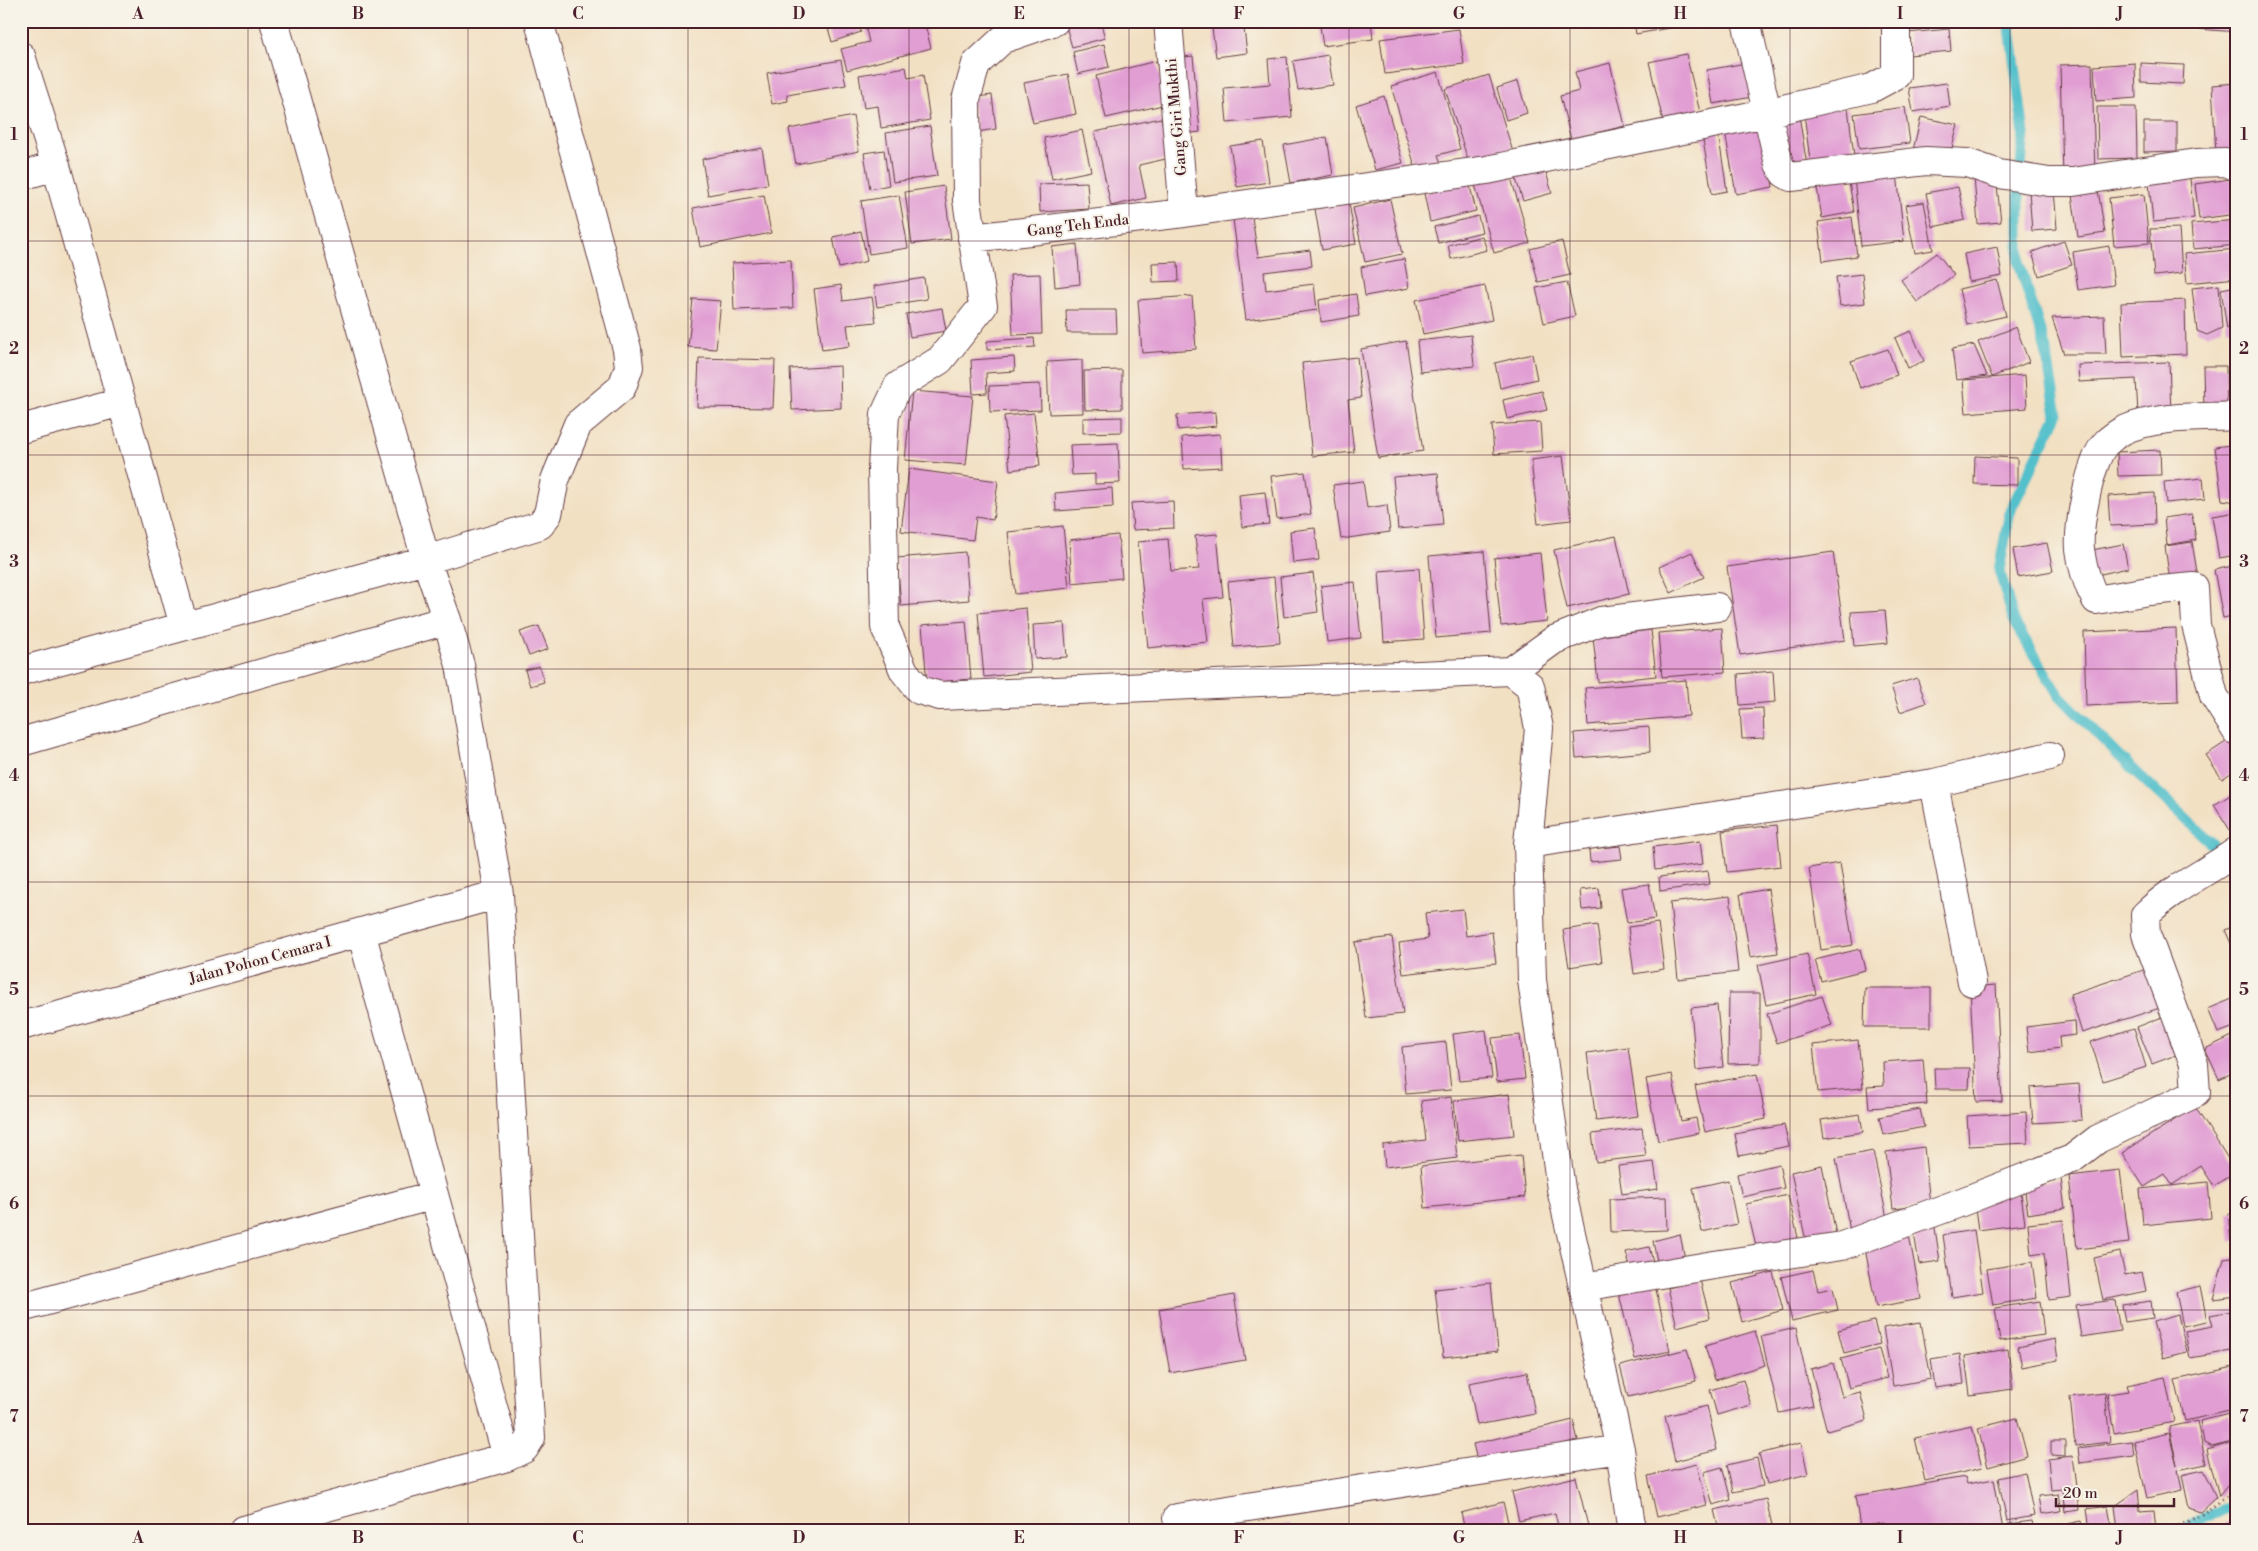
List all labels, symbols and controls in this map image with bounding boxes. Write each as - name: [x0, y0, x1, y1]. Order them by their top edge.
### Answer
- text: A: [131, 4, 144, 24]
- text: B: [352, 4, 364, 24]
- text: C: [572, 4, 584, 24]
- text: D: [793, 4, 806, 24]
- text: E: [1013, 4, 1025, 24]
- text: F: [1233, 4, 1245, 24]
- text: G: [1453, 4, 1466, 24]
- text: H: [1673, 4, 1687, 24]
- text: I: [1897, 4, 1903, 24]
- text: J: [2115, 4, 2123, 24]
- street label: Gang Giri Mukthi: [1162, 57, 1191, 177]
- text: 1: [10, 125, 18, 145]
- text: 1: [2240, 125, 2248, 145]
- street label: Gang Teh Enda: [1026, 210, 1131, 241]
- text: 2: [9, 339, 19, 359]
- text: 2: [2239, 339, 2249, 359]
- text: 3: [9, 552, 19, 572]
- text: 3: [2239, 552, 2249, 572]
- text: 4: [9, 766, 20, 786]
- text: 4: [2239, 766, 2250, 786]
- street label: Jalan Pohon Cemara I: [186, 932, 334, 989]
- text: 5: [9, 980, 19, 1000]
- text: 5: [2239, 980, 2249, 1000]
- text: 6: [9, 1194, 19, 1214]
- text: 6: [2239, 1194, 2249, 1214]
- text: 7: [9, 1407, 19, 1427]
- text: 7: [2239, 1407, 2249, 1427]
- scale bar: [2056, 1476, 2173, 1508]
- text: 20 m: [2063, 1484, 2098, 1503]
- text: A: [131, 1528, 144, 1548]
- text: B: [352, 1528, 364, 1548]
- text: C: [572, 1528, 584, 1548]
- text: D: [793, 1528, 806, 1548]
- text: E: [1013, 1528, 1025, 1548]
- text: F: [1233, 1528, 1245, 1548]
- text: G: [1453, 1528, 1466, 1548]
- text: H: [1673, 1528, 1687, 1548]
- text: I: [1897, 1528, 1903, 1548]
- text: J: [2115, 1528, 2123, 1548]

